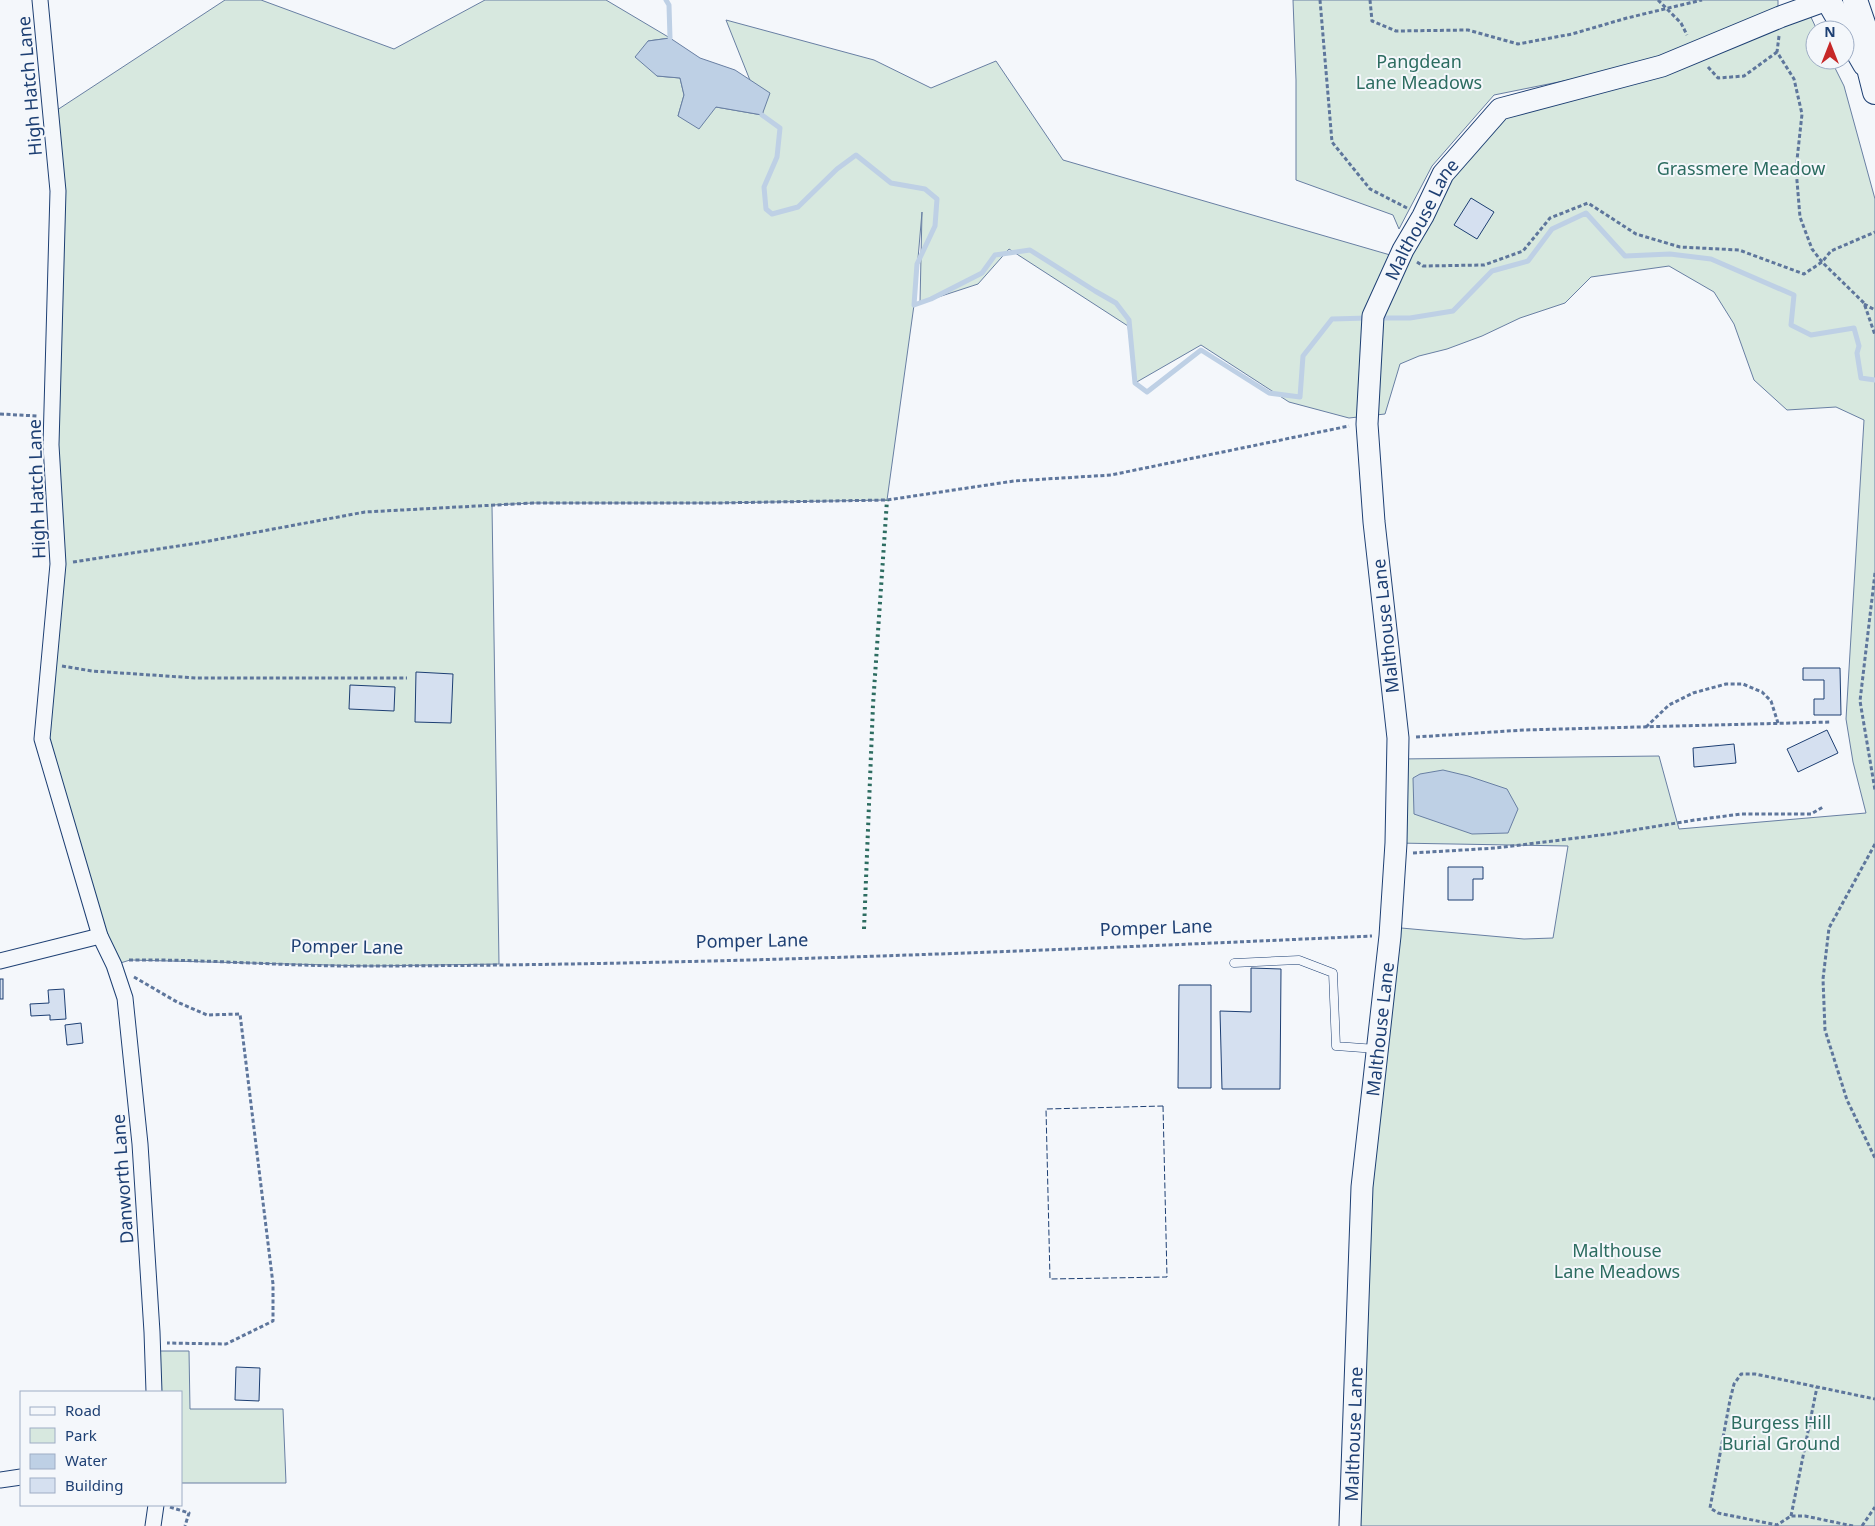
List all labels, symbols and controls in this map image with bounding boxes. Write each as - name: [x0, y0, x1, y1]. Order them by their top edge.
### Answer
- street label: High Hatch Lane: [11, 15, 47, 157]
- north arrow: [1805, 20, 1855, 70]
- text: N: [1824, 22, 1836, 41]
- park label: Pangdean Lane Meadows: [1356, 49, 1482, 94]
- street label: Malthouse Lane: [1379, 153, 1463, 284]
- park label: Grassmere Meadow: [1657, 156, 1825, 180]
- street label: High Hatch Lane: [22, 419, 50, 559]
- street label: Malthouse Lane: [1366, 558, 1404, 694]
- street label: Pomper Lane: [1099, 913, 1213, 941]
- street label: Pomper Lane: [695, 927, 809, 953]
- street label: Pomper Lane: [290, 933, 404, 959]
- street label: Malthouse Lane: [1360, 961, 1399, 1098]
- street label: Danworth Lane: [105, 1113, 139, 1245]
- park label: Malthouse Lane Meadows: [1554, 1238, 1680, 1283]
- street label: Malthouse Lane: [1339, 1366, 1368, 1502]
- legend: [20, 1391, 182, 1506]
- text: Road: [65, 1400, 101, 1420]
- park label: Burgess Hill Burial Ground: [1722, 1410, 1840, 1455]
- text: Park: [65, 1425, 97, 1445]
- text: Water: [65, 1450, 107, 1470]
- text: Building: [65, 1475, 123, 1495]

